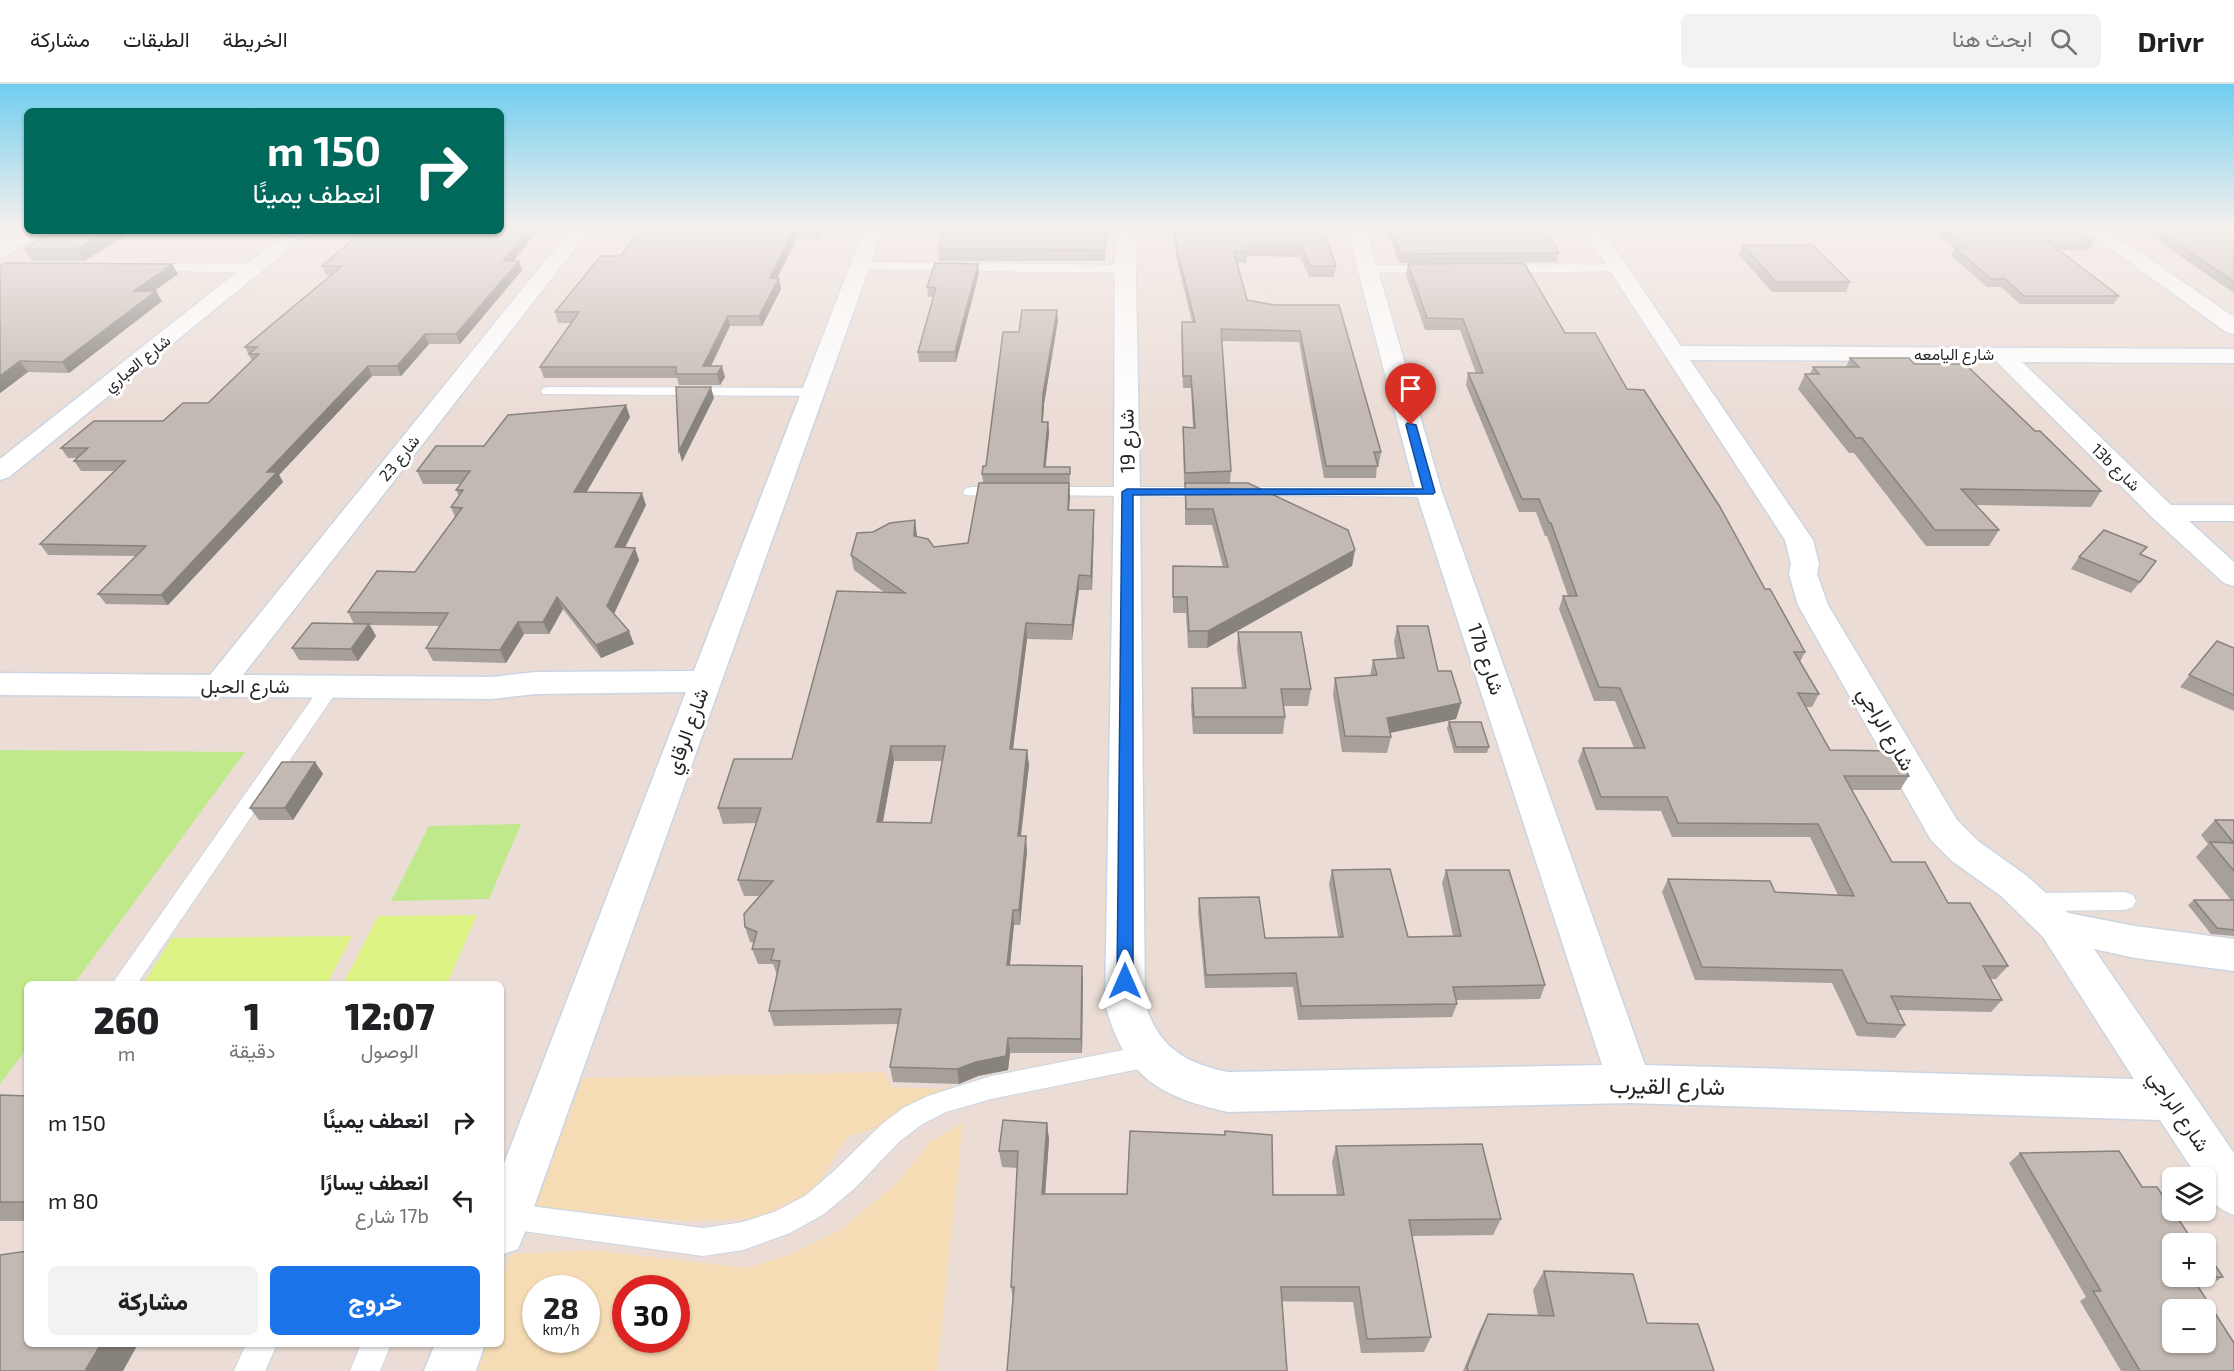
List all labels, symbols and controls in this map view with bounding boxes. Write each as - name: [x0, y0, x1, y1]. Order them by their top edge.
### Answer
- search box: [1681, 14, 2101, 68]
- text: Drivr: [2137, 24, 2204, 58]
- text: ابحث هنا: [1952, 25, 2032, 51]
- icon: search: [2047, 25, 2080, 58]
- text: مشاركة: [30, 26, 90, 51]
- text: الطبقات: [123, 26, 190, 51]
- text: الخريطة: [223, 26, 288, 51]
- text: 150 m: [267, 124, 381, 174]
- icon: right: [402, 132, 480, 210]
- text: انعطف يمينًا: [252, 176, 381, 208]
- street label: شارع العباري: [100, 330, 177, 399]
- street label: شارع اليامعه: [1914, 344, 1994, 366]
- pin: [1385, 363, 1436, 425]
- icon: arrive: [1394, 372, 1427, 405]
- street label: شارع 19: [1113, 409, 1142, 473]
- street label: شارع 23: [374, 431, 425, 486]
- street label: 13b شارع: [2086, 439, 2145, 497]
- street label: 17b شارع: [1461, 620, 1510, 699]
- street label: شارع الحبل: [200, 673, 290, 700]
- street label: شارع الراجي: [1848, 682, 1920, 778]
- street label: شارع الرقاي: [659, 684, 718, 779]
- position arrow: [1093, 949, 1157, 1013]
- text: 1: [244, 994, 260, 1037]
- text: 12:07: [345, 994, 435, 1037]
- text: 260: [93, 998, 160, 1041]
- text: دقيقة: [229, 1038, 275, 1062]
- text: الوصول: [361, 1038, 419, 1062]
- text: m: [118, 1041, 135, 1065]
- street label: شارع الراجي: [2139, 1065, 2216, 1159]
- street label: شارع القيرب: [1609, 1069, 1725, 1103]
- text: انعطف يمينًا: [323, 1106, 429, 1132]
- icon: right: [447, 1106, 480, 1139]
- text: 150 m: [48, 1109, 106, 1135]
- map controls: [2162, 1167, 2216, 1353]
- button: layers: [2162, 1167, 2216, 1221]
- text: انعطف يسارًا: [320, 1168, 429, 1194]
- icon: left: [447, 1184, 480, 1217]
- text: 80 m: [48, 1187, 99, 1213]
- text: 17b شارع: [355, 1203, 429, 1227]
- button: +: [2162, 1233, 2216, 1287]
- button: مشاركة: [48, 1266, 258, 1335]
- button: خروج: [270, 1266, 480, 1335]
- speed limit sign: 30: [612, 1275, 690, 1353]
- text: 28: [543, 1289, 579, 1325]
- button: −: [2162, 1299, 2216, 1353]
- text: km/h: [542, 1320, 580, 1338]

